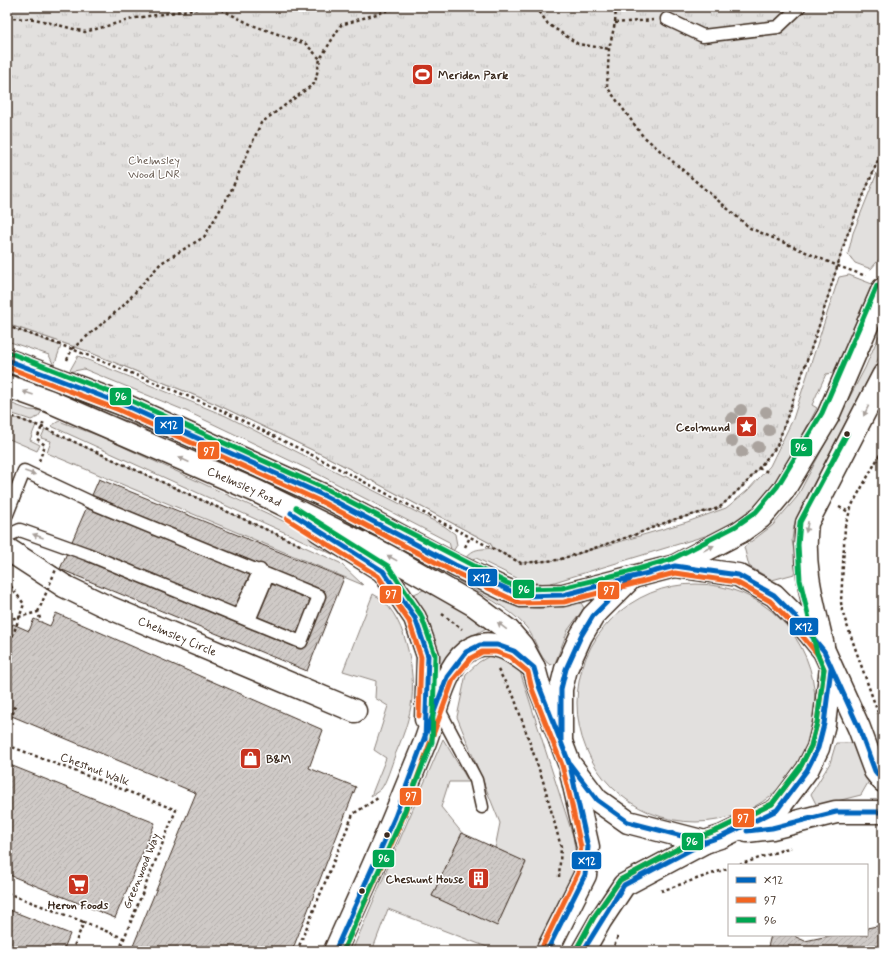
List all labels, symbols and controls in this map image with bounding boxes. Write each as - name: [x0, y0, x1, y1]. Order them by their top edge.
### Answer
- sports icon: Meriden Park: [409, 62, 435, 88]
- place label: Meriden Park: [438, 68, 508, 84]
- park label: Chelmsley Wood LNR: [128, 153, 180, 183]
- line badge: 96: [109, 387, 132, 406]
- one-way arrow: [22, 390, 34, 396]
- text: 96: [115, 390, 127, 404]
- one-way arrow: [863, 405, 869, 417]
- place icon: Ceolmund: [733, 414, 759, 440]
- line badge: X12: [154, 416, 184, 435]
- text: X12: [160, 419, 178, 433]
- place label: Ceolmund: [676, 420, 730, 436]
- unlabelled marker: [842, 429, 852, 439]
- line badge: 96: [790, 438, 813, 457]
- line badge: 97: [197, 441, 220, 460]
- text: 96: [795, 441, 807, 455]
- text: 97: [204, 445, 215, 459]
- one-way arrow: [177, 456, 189, 462]
- street label: Chelmsley Road: [204, 464, 284, 511]
- one-way arrow: [24, 470, 36, 476]
- one-way arrow: [804, 521, 810, 533]
- one-way arrow: [32, 533, 44, 539]
- one-way arrow: [703, 545, 715, 551]
- one-way arrow: [386, 554, 398, 561]
- line badge: X12: [467, 568, 498, 587]
- text: X12: [473, 572, 491, 586]
- line badge: 96: [512, 579, 535, 599]
- line badge: 97: [597, 581, 620, 600]
- text: 96: [518, 583, 530, 597]
- text: 97: [604, 584, 615, 598]
- line badge: 97: [379, 585, 402, 604]
- text: 97: [386, 588, 397, 602]
- street label: Chelmsley Circle: [135, 613, 219, 661]
- line badge: X12: [789, 617, 819, 636]
- text: X12: [795, 621, 813, 635]
- one-way arrow: [497, 622, 507, 630]
- shop icon: B&M: [238, 746, 264, 772]
- street label: Chestnut Walk: [58, 749, 132, 791]
- place label: B&M: [266, 752, 291, 768]
- line badge: 97: [399, 787, 422, 806]
- text: 97: [406, 790, 417, 804]
- line badge: 97: [732, 808, 755, 828]
- text: 97: [738, 812, 749, 826]
- unlabelled marker: [382, 830, 392, 840]
- street label: Greenwood Way: [119, 831, 165, 912]
- line badge: 96: [681, 832, 704, 851]
- text: 96: [686, 835, 698, 849]
- line badge: 96: [372, 849, 395, 868]
- line badge: X12: [571, 851, 602, 870]
- text: 96: [378, 852, 390, 866]
- text: X12: [578, 855, 596, 869]
- legend: [728, 864, 868, 936]
- building icon: Cheshunt House: [466, 866, 492, 892]
- supermarket icon: Heron Foods: [65, 871, 91, 897]
- place label: Cheshunt House: [386, 872, 464, 888]
- text: X12: [764, 873, 783, 889]
- unlabelled marker: [357, 886, 367, 896]
- text: 97: [764, 893, 776, 909]
- place label: Heron Foods: [48, 898, 109, 914]
- text: 96: [764, 913, 777, 929]

